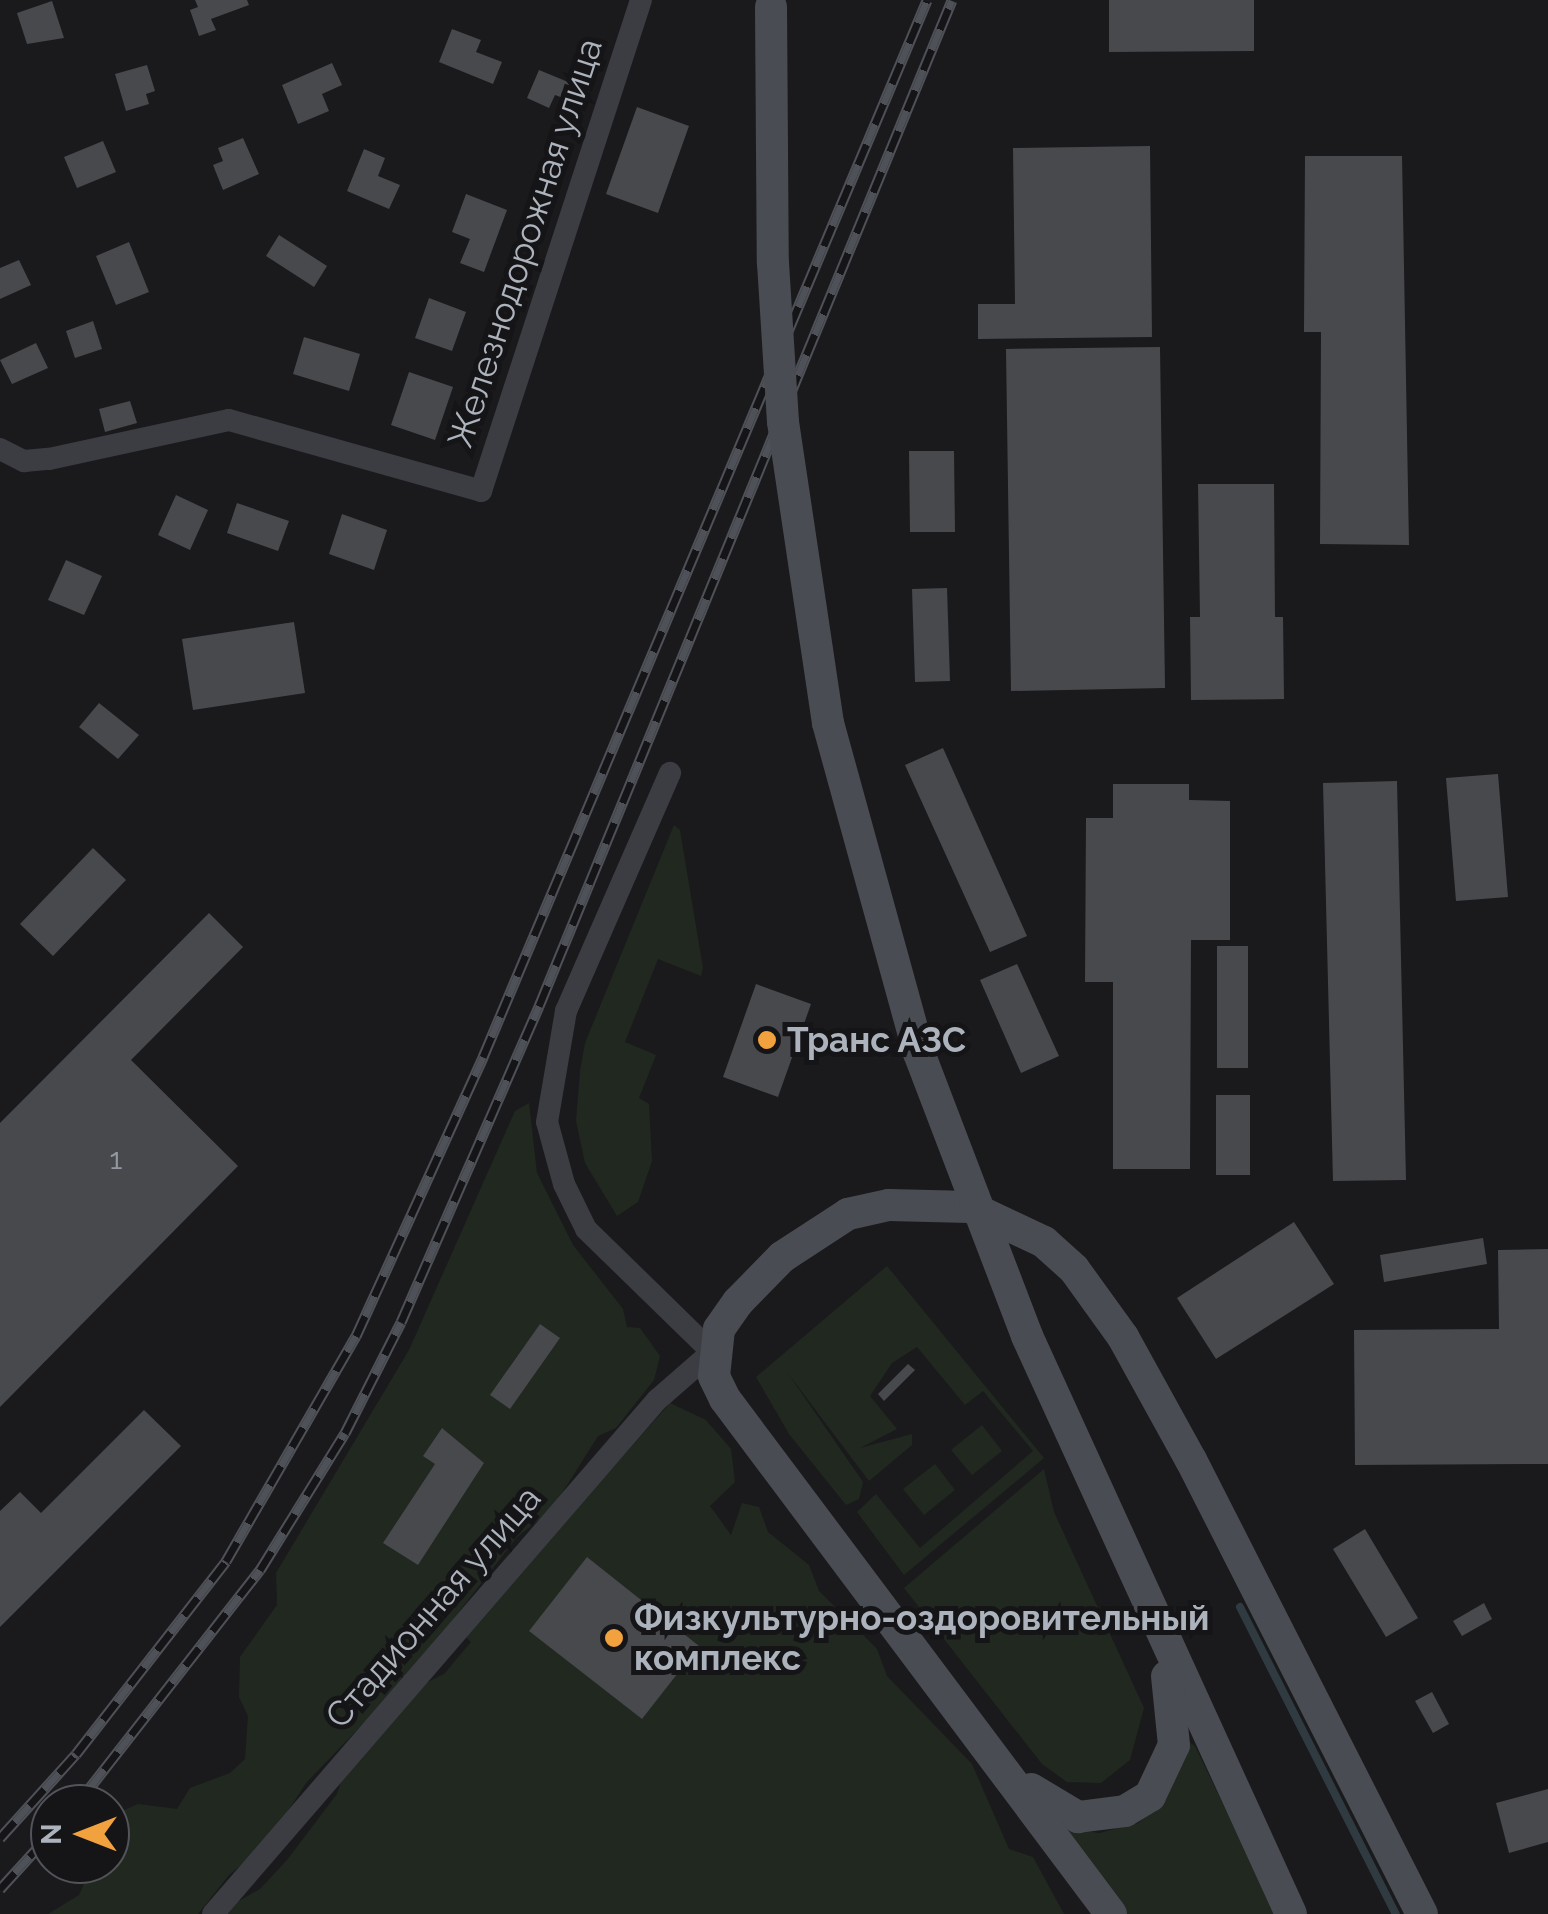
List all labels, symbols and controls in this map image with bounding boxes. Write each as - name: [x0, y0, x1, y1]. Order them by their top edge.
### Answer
- street label: Железнодорожная улица: [439, 33, 611, 453]
- place label: Транс АЗС: [787, 1019, 967, 1061]
- marker: Транс АЗС: [756, 1029, 778, 1051]
- house number: 1: [110, 1141, 122, 1177]
- street label: Стадионная улица: [316, 1477, 550, 1737]
- place label: Физкультурно-оздоровительный комплекс: [634, 1597, 1209, 1679]
- marker: Физкультурно-оздоровительный комплекс: [603, 1627, 625, 1649]
- north arrow: [30, 1784, 130, 1884]
- text: N: [35, 1823, 68, 1845]

